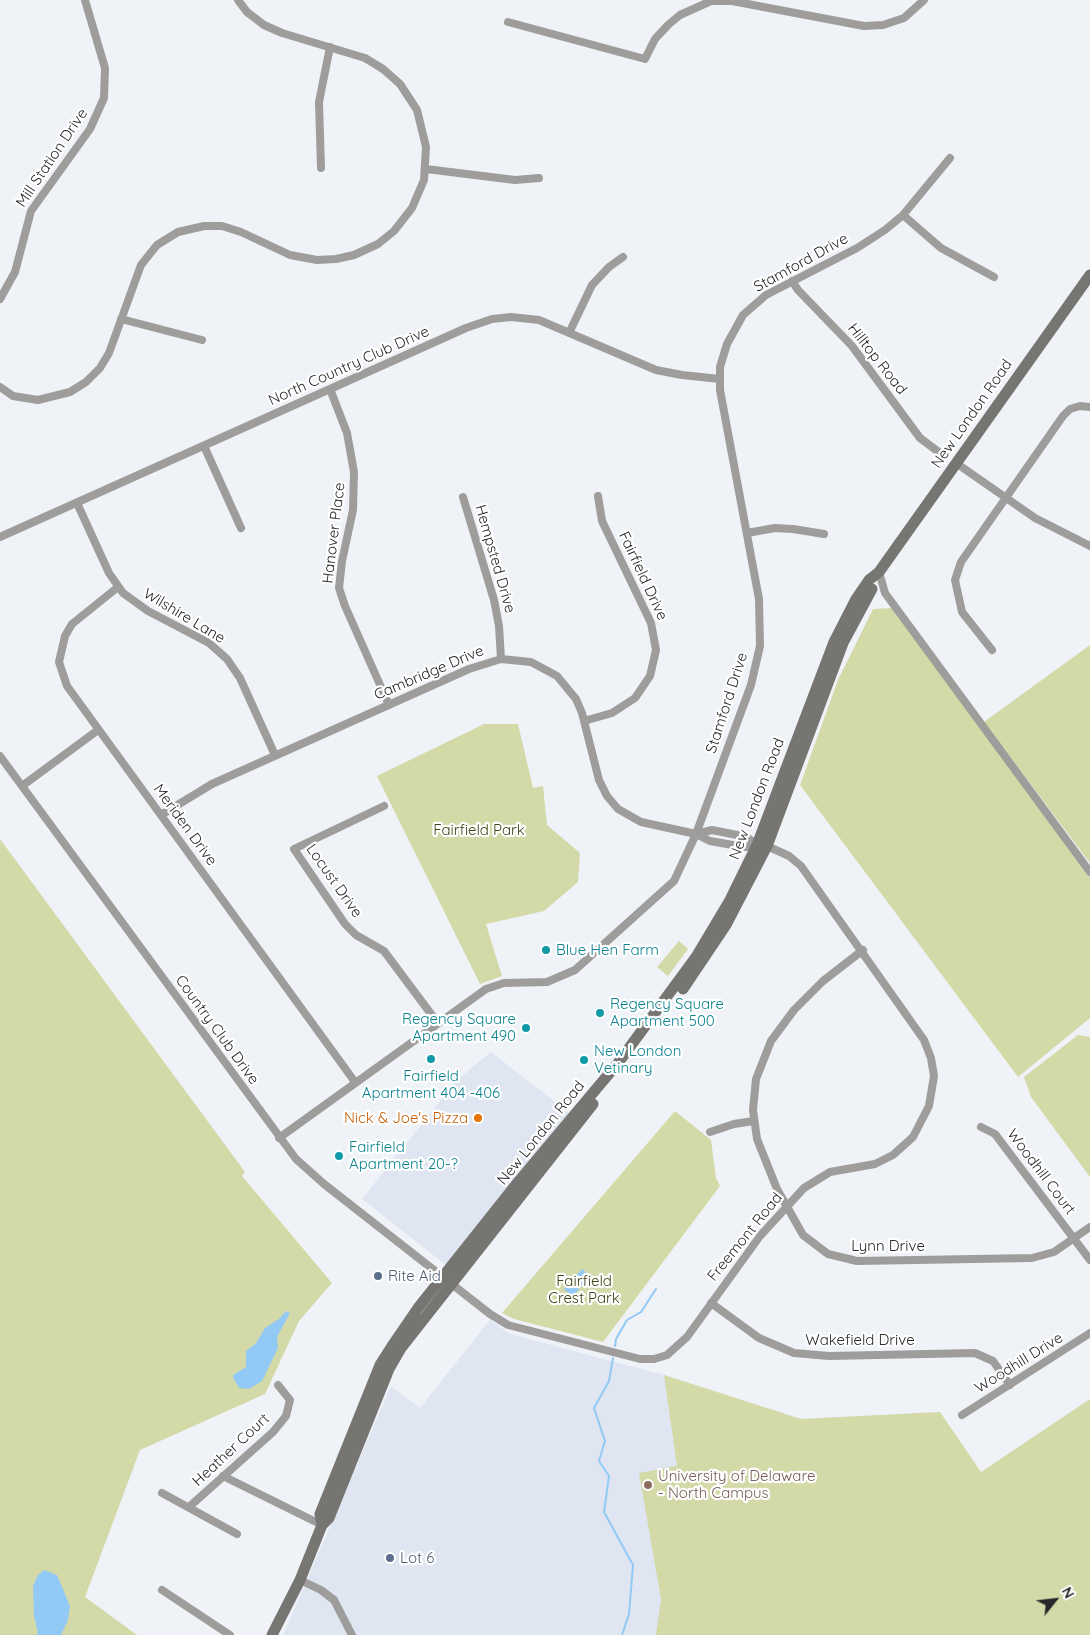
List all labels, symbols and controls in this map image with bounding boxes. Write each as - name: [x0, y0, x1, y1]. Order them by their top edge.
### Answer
- street label: Mill Station Drive: [12, 105, 92, 211]
- street label: Stamford Drive: [751, 230, 851, 296]
- street label: Hilltop Road: [844, 320, 910, 398]
- street label: North Country Club Drive: [266, 322, 432, 410]
- street label: New London Road: [928, 356, 1016, 472]
- street label: Hanover Place: [319, 482, 349, 584]
- street label: Hempsted Drive: [471, 503, 519, 615]
- street label: Fairfield Drive: [615, 529, 671, 623]
- street label: Wilshire Lane: [140, 585, 228, 647]
- street label: Cambridge Drive: [371, 642, 487, 704]
- street label: Stamford Drive: [702, 650, 752, 756]
- street label: New London Road: [726, 736, 788, 862]
- street label: Meriden Drive: [149, 781, 221, 869]
- park label: Fairfield Park: [433, 821, 525, 839]
- street label: Locust Drive: [302, 841, 366, 921]
- place label: Blue Hen Farm: [556, 941, 659, 959]
- marker: Blue Hen Farm: [540, 944, 552, 956]
- street label: Country Club Drive: [171, 972, 263, 1088]
- place label: Regency Square Apartment 500: [610, 995, 724, 1030]
- marker: Regency Square Apartment 500: [594, 1007, 606, 1019]
- place label: Regency Square Apartment 490: [402, 1010, 516, 1045]
- marker: Regency Square Apartment 490: [520, 1022, 532, 1034]
- place label: New London Vetinary: [594, 1042, 681, 1077]
- marker: Fairfield Apartment 404 -406: [425, 1053, 437, 1065]
- marker: New London Vetinary: [578, 1054, 590, 1066]
- place label: Fairfield Apartment 404 -406: [362, 1067, 500, 1102]
- street label: New London Road: [494, 1077, 588, 1189]
- place label: Nick & Joe's Pizza: [344, 1109, 468, 1127]
- marker: Nick & Joe's Pizza: [472, 1112, 484, 1124]
- street label: Woodhill Court: [1003, 1126, 1079, 1218]
- place label: Fairfield Apartment 20-?: [349, 1138, 458, 1173]
- marker: Fairfield Apartment 20-?: [333, 1150, 345, 1162]
- street label: Freemont Road: [704, 1189, 786, 1285]
- street label: Lynn Drive: [851, 1237, 925, 1255]
- place label: Rite Aid: [388, 1267, 441, 1285]
- marker: Rite Aid: [372, 1270, 384, 1282]
- park label: Fairfield Crest Park: [548, 1272, 620, 1307]
- street label: Woodhill Drive: [972, 1329, 1066, 1397]
- street label: Wakefield Drive: [805, 1331, 915, 1349]
- street label: Heather Court: [189, 1410, 273, 1490]
- place label: University of Delaware - North Campus: [658, 1467, 815, 1502]
- marker: University of Delaware - North Campus: [642, 1479, 654, 1491]
- place label: Lot 6: [400, 1549, 434, 1567]
- marker: Lot 6: [384, 1552, 396, 1564]
- north arrow: [1030, 1575, 1080, 1625]
- text: N: [1058, 1584, 1078, 1602]

